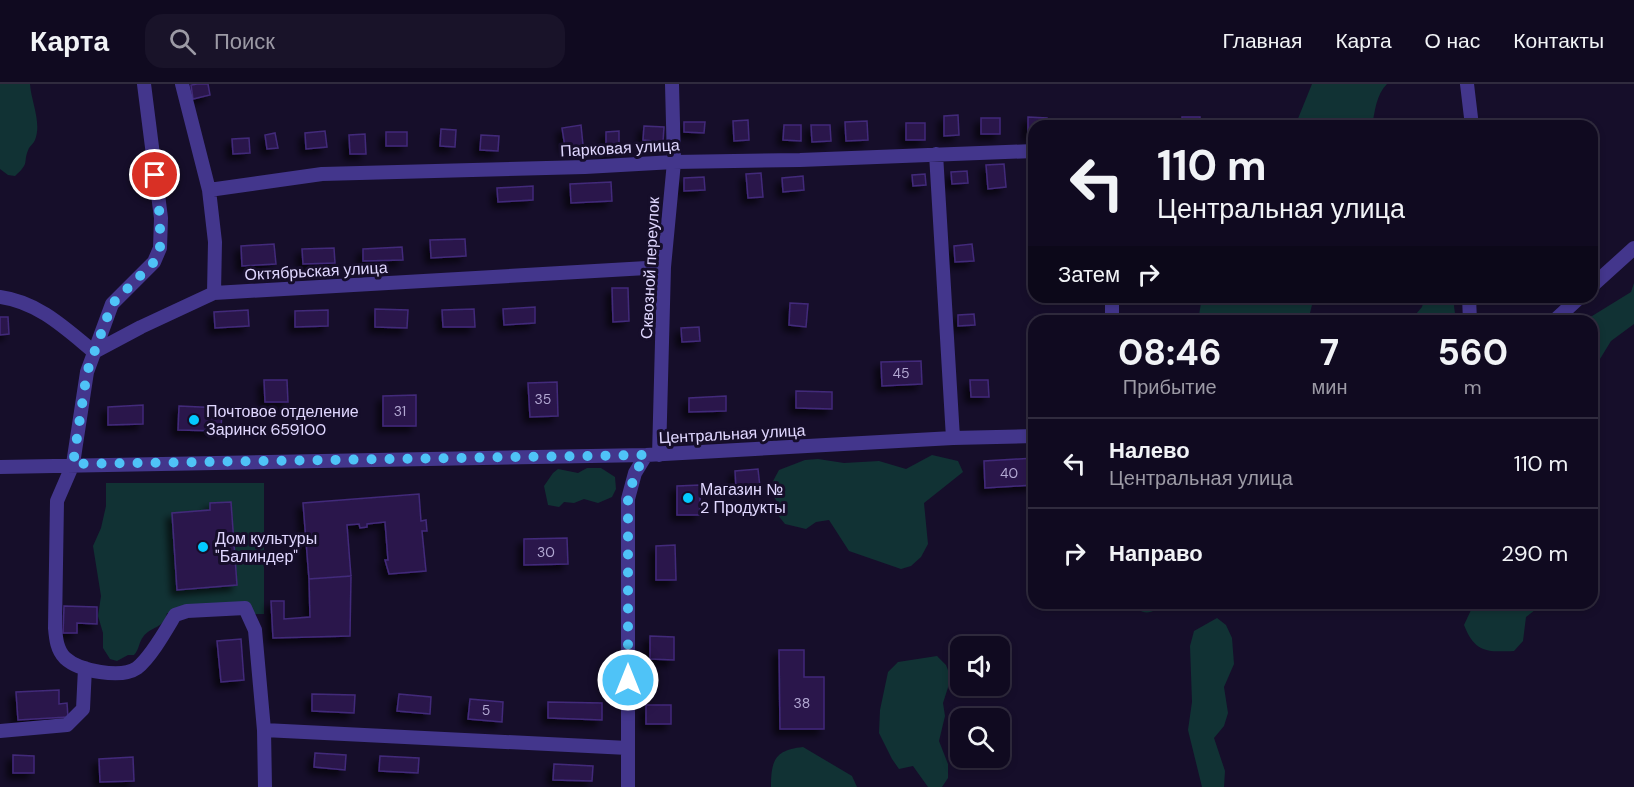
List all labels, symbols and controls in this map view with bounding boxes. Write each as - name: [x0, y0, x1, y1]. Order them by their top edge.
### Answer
- search box: [145, 14, 565, 68]
- text: Карта: [30, 23, 109, 60]
- icon: search: [166, 25, 199, 58]
- text: Поиск: [214, 27, 275, 56]
- text: Главная: [1222, 27, 1302, 55]
- text: Карта: [1335, 27, 1392, 55]
- text: О нас: [1425, 27, 1480, 55]
- text: Контакты: [1513, 27, 1604, 55]
- street label: Парковая улица: [560, 134, 680, 162]
- text: 110 m: [1157, 138, 1267, 193]
- icon: left: [1058, 144, 1136, 222]
- pin: [129, 149, 180, 200]
- icon: arrive: [138, 158, 171, 191]
- text: Центральная улица: [1157, 191, 1405, 226]
- street label: Сквозной переулок: [636, 196, 664, 340]
- street label: Октябрьская улица: [244, 257, 388, 285]
- icon: right: [1132, 258, 1165, 291]
- text: Затем: [1058, 260, 1120, 289]
- text: 08:46: [1118, 329, 1222, 376]
- text: 7: [1320, 329, 1339, 376]
- text: 560: [1437, 329, 1508, 376]
- house number: 45: [892, 364, 910, 382]
- text: Прибытие: [1123, 374, 1217, 400]
- text: мин: [1311, 374, 1347, 400]
- text: m: [1464, 374, 1482, 400]
- house number: 35: [535, 390, 551, 408]
- place label: Почтовое отделение Заринск 659100: [206, 401, 359, 440]
- house number: 31: [394, 402, 406, 420]
- marker: Почтовое отделение Заринск 659100: [187, 413, 201, 427]
- street label: Центральная улица: [658, 420, 806, 448]
- text: Налево: [1109, 436, 1190, 465]
- icon: left: [1058, 447, 1091, 480]
- text: 110 m: [1514, 449, 1568, 478]
- house number: 40: [1000, 464, 1018, 482]
- text: Центральная улица: [1109, 465, 1293, 491]
- place label: Магазин № 2 Продукты: [700, 479, 786, 518]
- marker: Магазин № 2 Продукты: [681, 491, 695, 505]
- place label: Дом культуры "Балиндер": [215, 528, 317, 567]
- icon: right: [1058, 537, 1091, 570]
- text: Направо: [1109, 539, 1203, 568]
- text: 290 m: [1501, 539, 1568, 568]
- marker: Дом культуры "Балиндер": [196, 540, 210, 554]
- house number: 30: [537, 543, 555, 561]
- map controls: [950, 636, 1010, 768]
- button: sound: [950, 636, 1010, 696]
- position arrow: [596, 648, 660, 712]
- house number: 38: [794, 694, 810, 712]
- house number: 5: [482, 701, 490, 719]
- button: search: [950, 708, 1010, 768]

